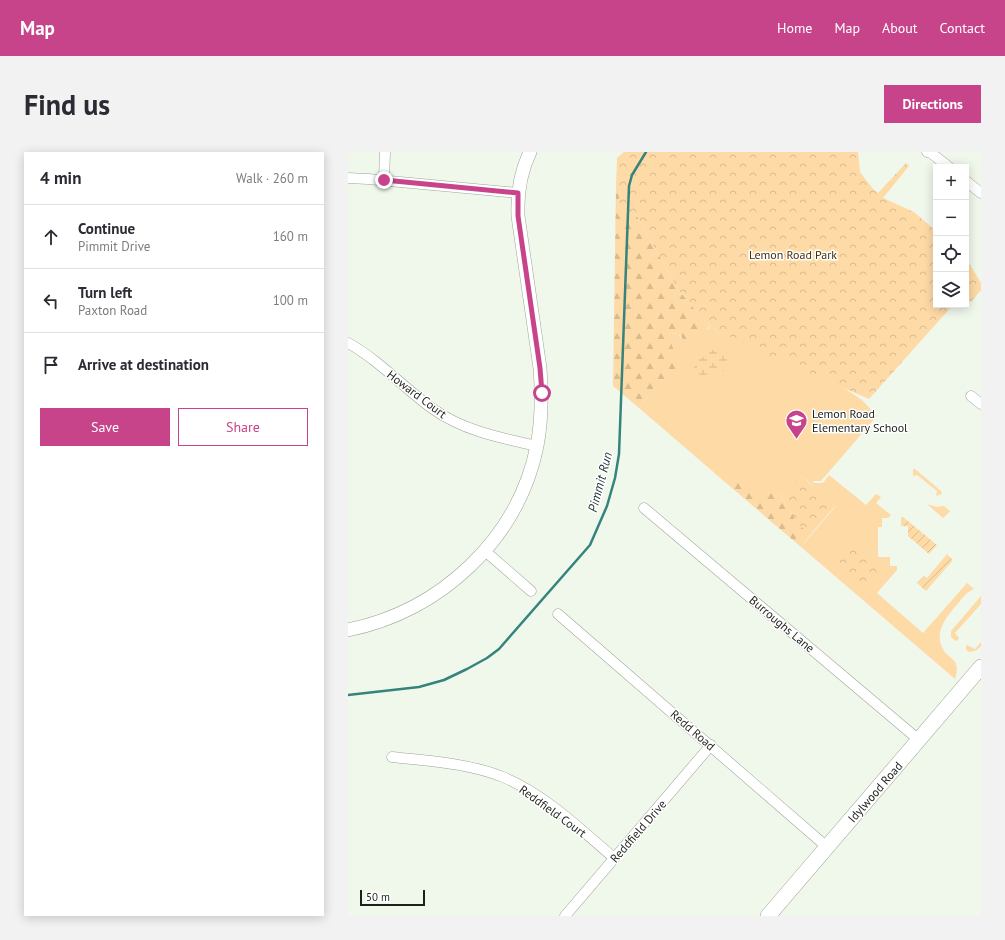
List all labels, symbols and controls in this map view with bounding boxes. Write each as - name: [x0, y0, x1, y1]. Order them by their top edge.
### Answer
- text: Map: [20, 16, 55, 40]
- text: Home: [777, 19, 812, 37]
- text: Map: [834, 19, 860, 37]
- text: About: [882, 19, 918, 37]
- text: Contact: [940, 19, 985, 37]
- button: Directions: [884, 85, 981, 123]
- text: Find us: [24, 86, 110, 123]
- map controls: [933, 164, 969, 308]
- button: +: [933, 164, 969, 200]
- text: 4 min: [40, 167, 81, 189]
- text: Walk · 260 m: [236, 170, 308, 187]
- route end: [375, 171, 393, 189]
- button: −: [933, 200, 969, 236]
- text: Continue: [78, 219, 135, 238]
- icon: ahead: [40, 226, 62, 248]
- text: 160 m: [273, 228, 308, 245]
- button: locate: [933, 236, 969, 272]
- text: Pimmit Drive: [78, 238, 150, 255]
- park label: Lemon Road Park: [749, 247, 837, 262]
- button: layers: [933, 272, 969, 308]
- text: Turn left: [78, 283, 132, 302]
- icon: left: [40, 290, 62, 312]
- text: 100 m: [273, 292, 308, 309]
- text: Paxton Road: [78, 302, 147, 319]
- icon: arrive: [40, 354, 62, 376]
- text: Arrive at destination: [78, 355, 209, 374]
- street label: Howard Court: [384, 367, 450, 421]
- route start: [533, 384, 551, 402]
- place label: Lemon Road Elementary School: [812, 406, 908, 435]
- school or university icon: Lemon Road Elementary School: [783, 407, 809, 440]
- button: Save: [40, 408, 170, 446]
- button: Share: [178, 408, 308, 446]
- water label: Pimmit Run: [584, 450, 616, 514]
- street label: Burroughs Lane: [746, 592, 818, 656]
- street label: Redd Road: [668, 707, 718, 753]
- street label: Idylwood Road: [845, 759, 905, 825]
- street label: Reddfield Court: [517, 782, 589, 840]
- street label: Reddfield Drive: [607, 797, 669, 865]
- scale bar: [360, 888, 425, 907]
- text: 50 m: [366, 890, 390, 904]

